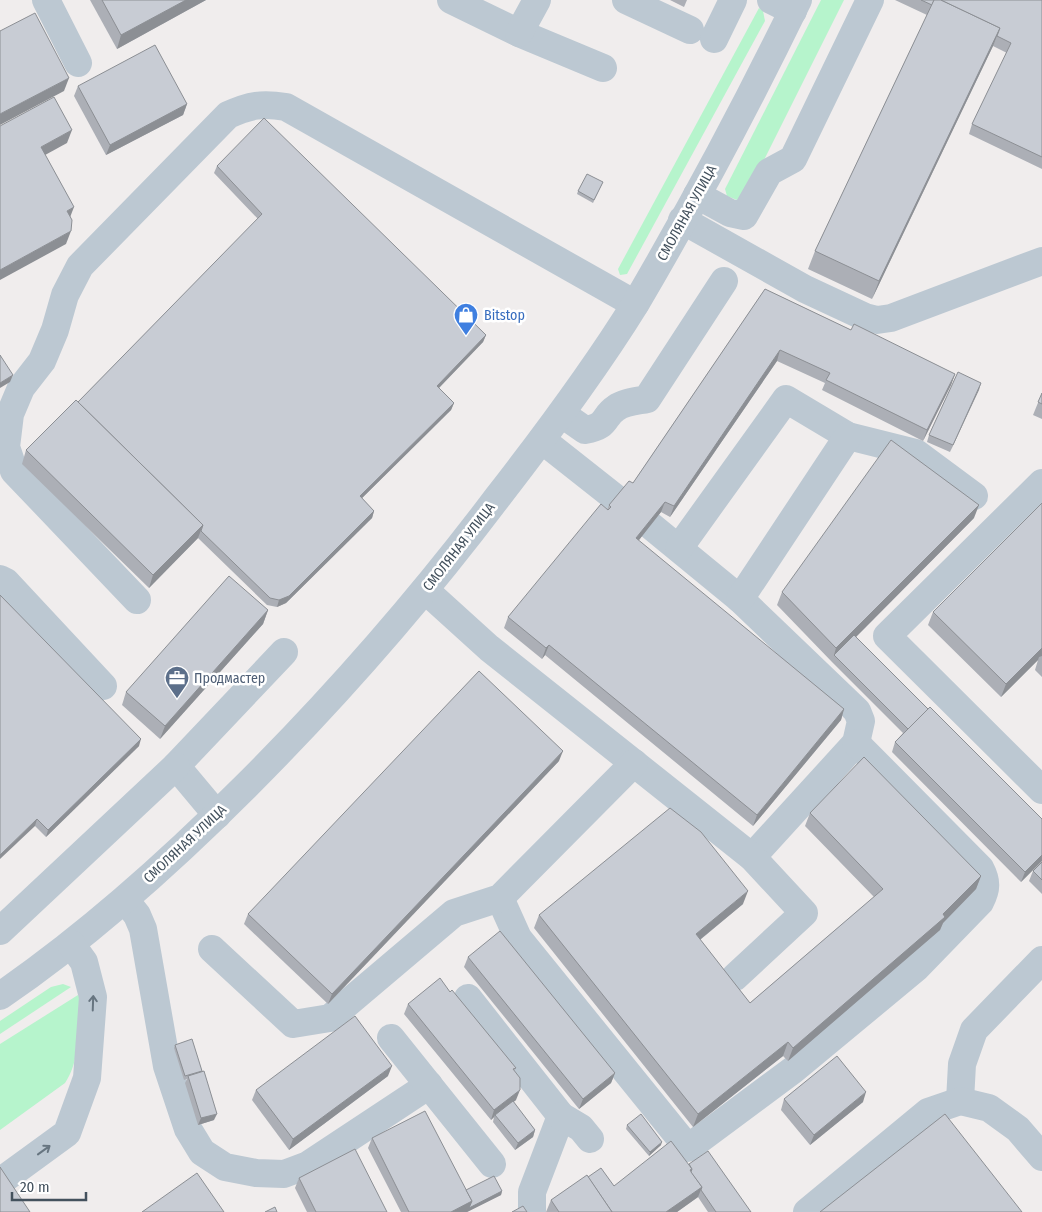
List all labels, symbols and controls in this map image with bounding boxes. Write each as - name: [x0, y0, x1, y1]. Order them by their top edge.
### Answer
- street label: СМОЛЯНАЯ УЛИЦА: [654, 161, 721, 264]
- shop icon: Bitstop: [453, 302, 479, 336]
- place label: Bitstop: [484, 307, 525, 324]
- street label: СМОЛЯНАЯ УЛИЦА: [419, 499, 499, 594]
- office icon: Продмастер: [164, 665, 190, 699]
- place label: Продмастер: [194, 670, 265, 687]
- street label: СМОЛЯНАЯ УЛИЦА: [140, 801, 230, 887]
- one-way arrow: [88, 995, 97, 1011]
- one-way arrow: [37, 1145, 51, 1155]
- scale bar: [12, 1170, 86, 1202]
- text: 20 m: [20, 1178, 50, 1196]

